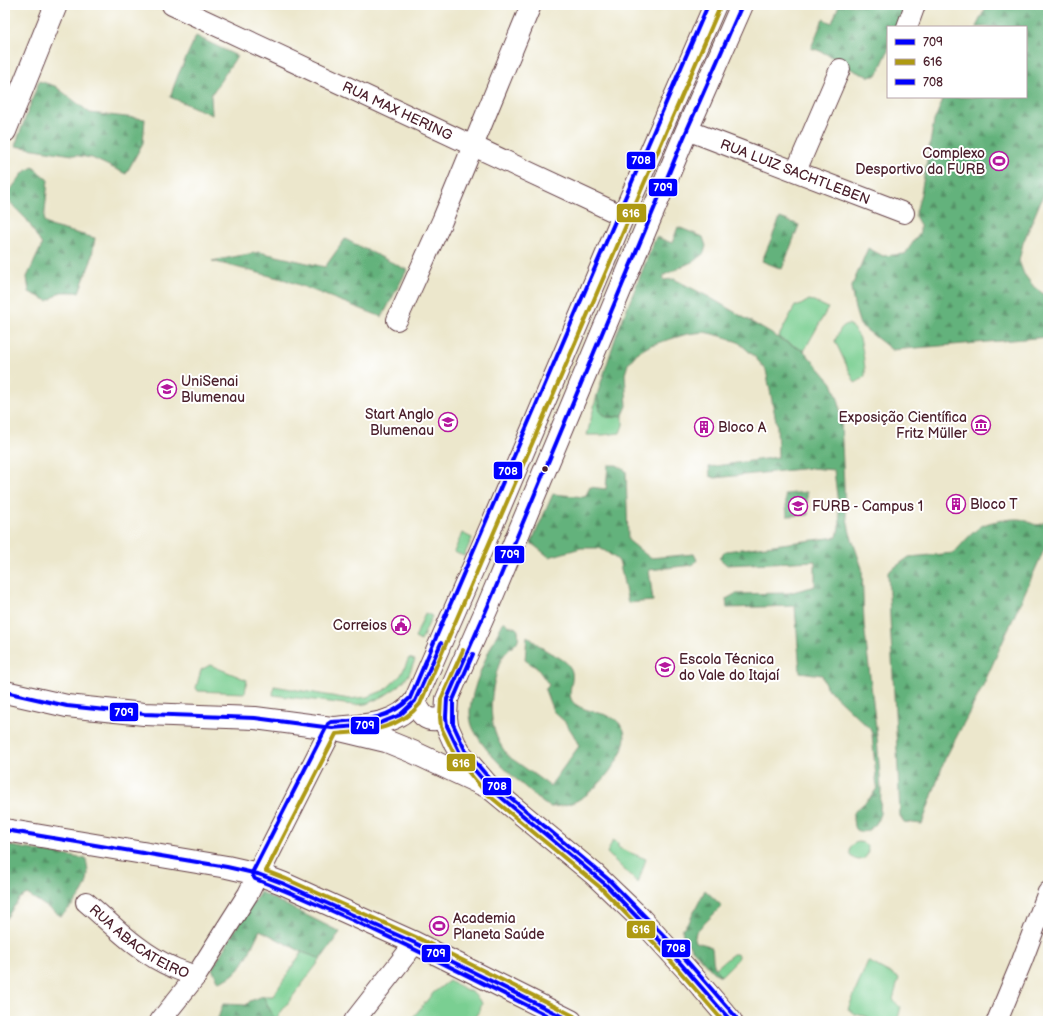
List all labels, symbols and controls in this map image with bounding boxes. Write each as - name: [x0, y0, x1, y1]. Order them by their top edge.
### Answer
- legend: [887, 26, 1027, 98]
- text: 709: [923, 35, 943, 50]
- text: 616: [923, 55, 942, 70]
- text: 708: [923, 75, 943, 90]
- street label: RUA MAX HERING: [340, 78, 455, 144]
- street label: RUA LUIZ SACHTLEBEN: [718, 136, 872, 208]
- place label: Complexo Desportivo da FURB: [855, 145, 985, 178]
- sports icon: Complexo Desportivo da FURB: [988, 150, 1010, 172]
- line badge: 708: [626, 151, 656, 170]
- text: 708: [631, 154, 651, 167]
- line badge: 709: [648, 178, 678, 197]
- text: 709: [653, 181, 673, 194]
- line badge: 616: [616, 203, 647, 223]
- text: 616: [622, 207, 640, 220]
- place label: UniSenai Blumenau: [181, 373, 245, 406]
- school or university icon: UniSenai Blumenau: [156, 378, 178, 400]
- place label: Start Anglo Blumenau: [365, 406, 434, 439]
- place label: Exposição Científica Fritz Müller: [839, 409, 968, 442]
- school or university icon: Start Anglo Blumenau: [437, 411, 459, 433]
- museum icon: Exposição Científica Fritz Müller: [970, 414, 992, 436]
- building icon: Bloco A: [693, 416, 715, 438]
- place label: Bloco A: [718, 419, 767, 436]
- line badge: 708: [493, 461, 523, 480]
- unlabelled marker: [540, 464, 550, 474]
- text: 708: [498, 465, 518, 478]
- building icon: Bloco T: [945, 493, 967, 515]
- school or university icon: FURB - Campus 1: [787, 495, 809, 517]
- place label: Bloco T: [970, 496, 1018, 513]
- place label: FURB - Campus 1: [812, 498, 923, 515]
- line badge: 709: [494, 545, 525, 564]
- text: 709: [500, 548, 520, 561]
- public building icon: Correios: [390, 614, 412, 636]
- place label: Correios: [333, 617, 387, 634]
- place label: Escola Técnica do Vale do Itajaí: [679, 651, 780, 684]
- school or university icon: Escola Técnica do Vale do Itajaí: [654, 656, 676, 678]
- line badge: 709: [109, 702, 139, 722]
- text: 709: [114, 706, 134, 719]
- line badge: 709: [350, 716, 380, 735]
- text: 709: [355, 719, 375, 732]
- line badge: 616: [446, 753, 476, 772]
- text: 616: [452, 757, 470, 770]
- line badge: 708: [482, 777, 512, 796]
- text: 708: [487, 780, 507, 793]
- street label: RUA ABACATEIRO: [86, 901, 192, 982]
- place label: Academia Planeta Saúde: [453, 910, 545, 943]
- sports icon: Academia Planeta Saúde: [428, 915, 450, 937]
- line badge: 616: [626, 920, 656, 939]
- text: 616: [632, 923, 650, 936]
- line badge: 708: [661, 939, 691, 958]
- text: 708: [666, 942, 686, 955]
- line badge: 709: [421, 944, 451, 963]
- text: 709: [426, 947, 446, 960]

